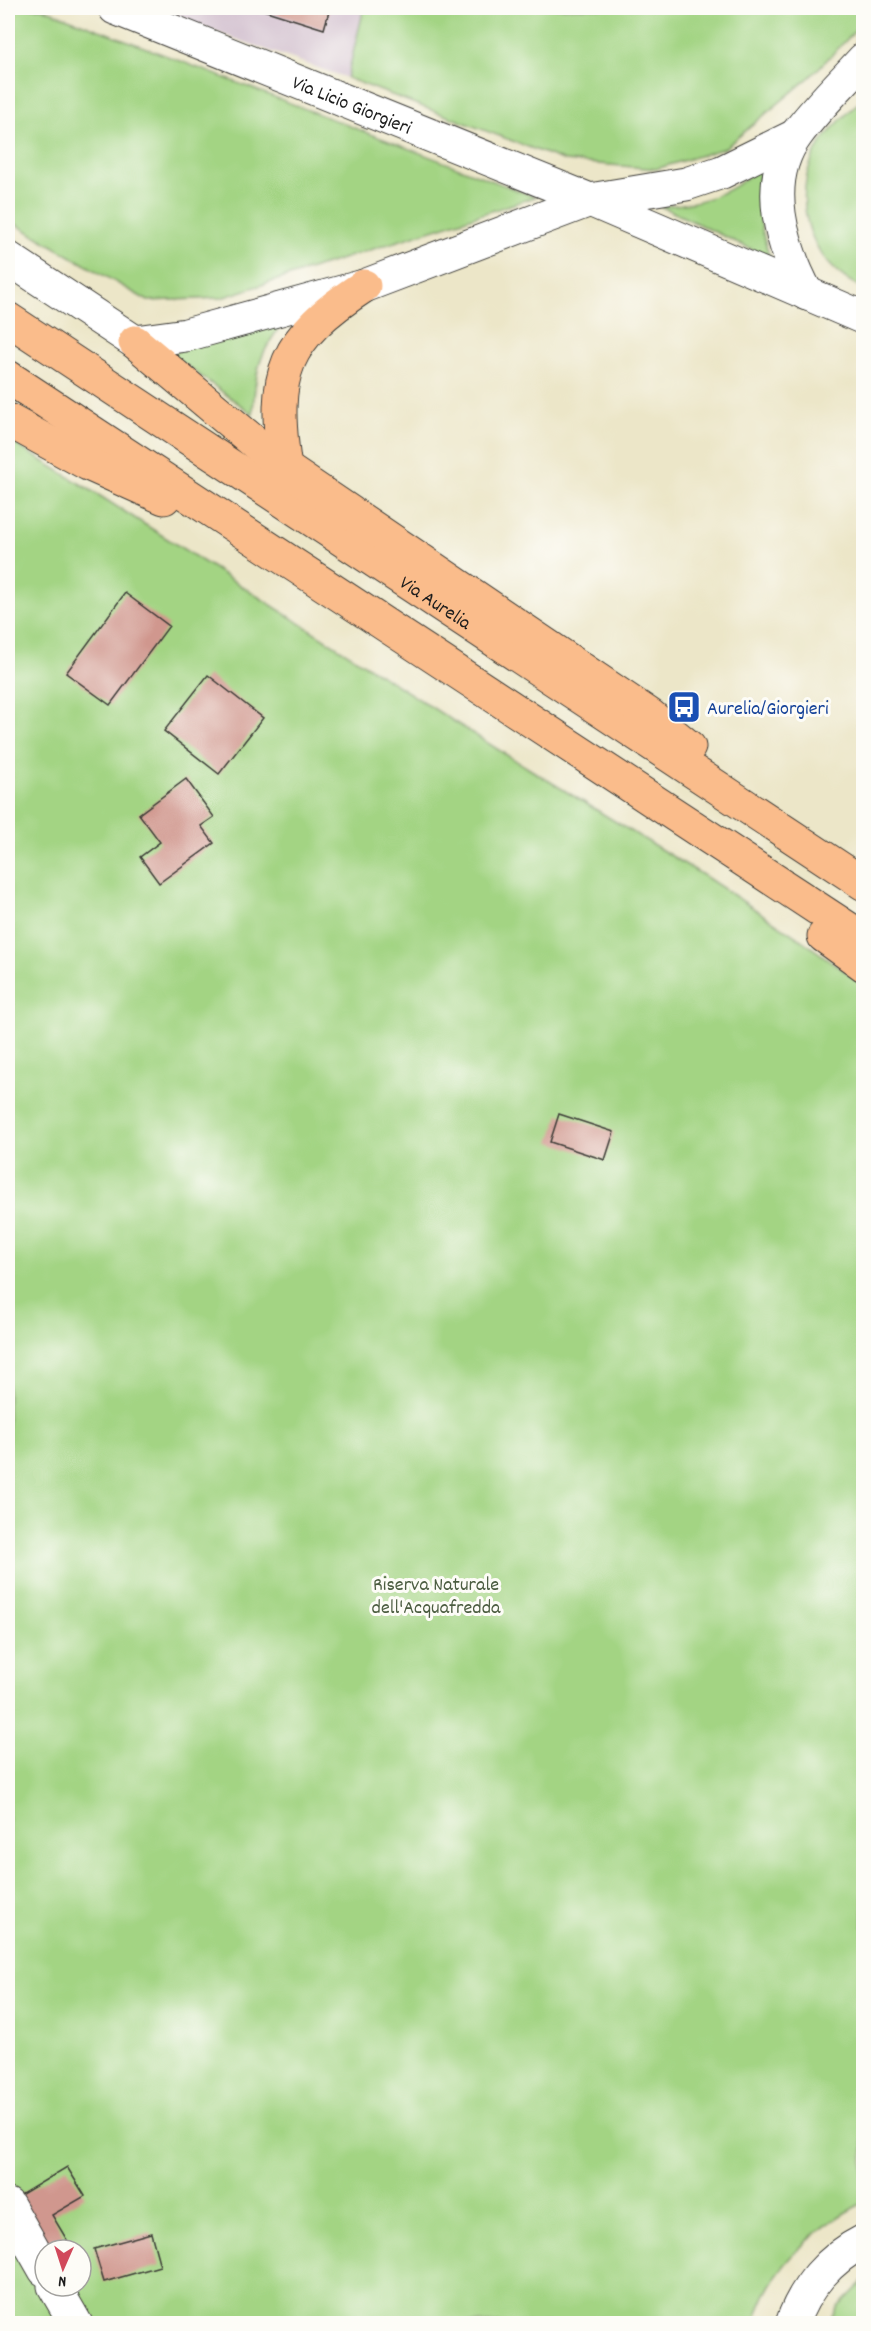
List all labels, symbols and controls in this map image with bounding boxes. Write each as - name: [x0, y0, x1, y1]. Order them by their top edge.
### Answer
- street label: Via Licio Giorgieri: [287, 70, 416, 144]
- street label: Via Aurelia: [393, 570, 476, 638]
- bus stop icon: Aurelia/Giorgieri: [666, 689, 702, 725]
- place label: Aurelia/Giorgieri: [707, 696, 829, 724]
- park label: Riserva Naturale dell'Acquafredda: [372, 1572, 501, 1623]
- north arrow: [33, 2238, 93, 2298]
- text: N: [58, 2269, 67, 2292]

